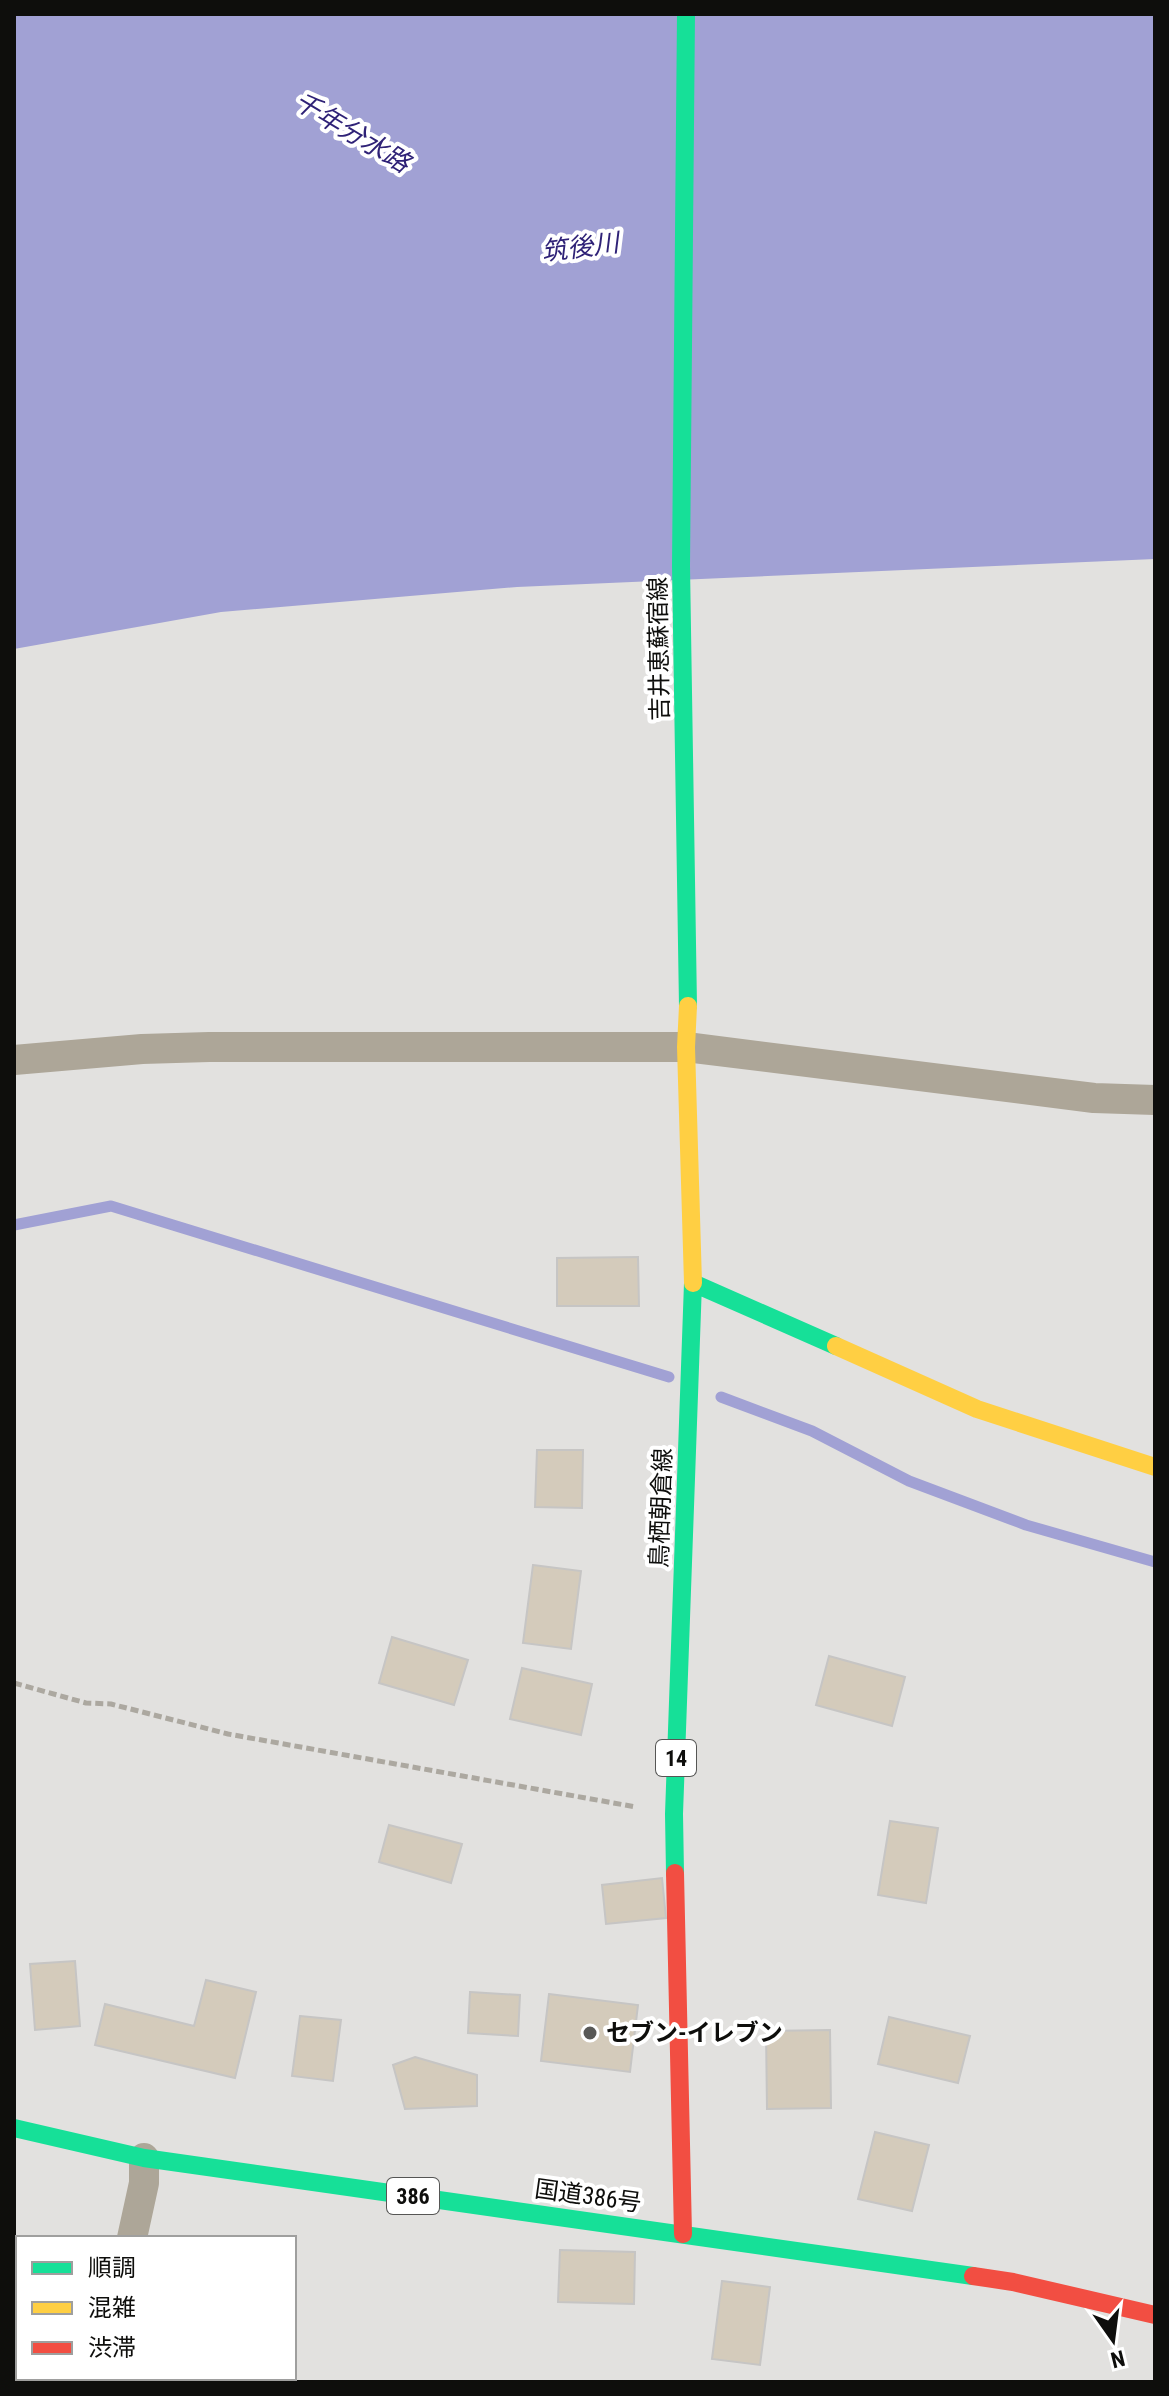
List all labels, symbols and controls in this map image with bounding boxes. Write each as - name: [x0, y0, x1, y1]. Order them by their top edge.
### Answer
- water label: 千年分水路: [289, 86, 417, 179]
- water label: 筑後川: [539, 227, 624, 267]
- street label: 吉井恵蘇宿線: [644, 577, 674, 721]
- street label: 鳥栖朝倉線: [645, 1448, 677, 1568]
- road number: 14: [656, 1740, 696, 1776]
- place label: セブン-イレブン: [606, 2019, 783, 2047]
- marker: セブン-イレブン: [581, 2024, 599, 2042]
- street label: 国道386号: [533, 2175, 643, 2217]
- road number: 386: [387, 2178, 439, 2214]
- legend: [16, 2236, 296, 2380]
- text: 順調: [88, 2254, 136, 2282]
- text: 混雑: [88, 2294, 136, 2322]
- north arrow: [1073, 2300, 1153, 2380]
- text: 渋滞: [88, 2334, 136, 2362]
- text: N: [1108, 2345, 1127, 2373]

